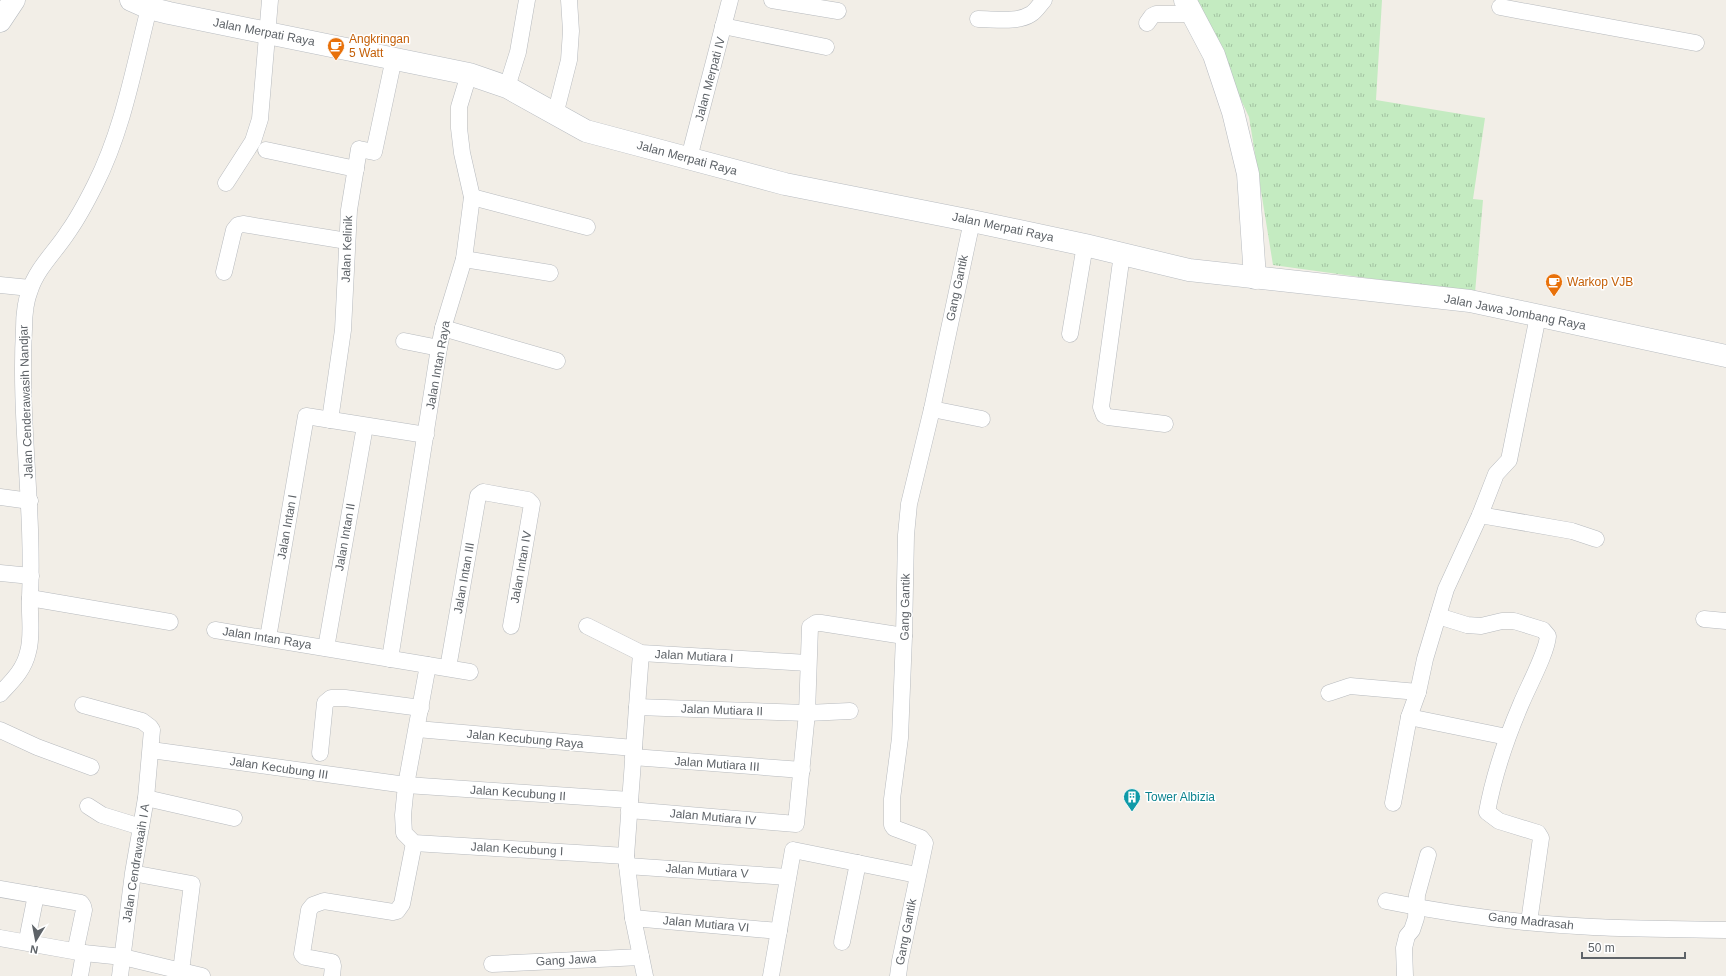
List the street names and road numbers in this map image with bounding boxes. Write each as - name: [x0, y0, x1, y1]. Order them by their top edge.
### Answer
- street label: Jalan Merpati Raya: [212, 15, 316, 49]
- street label: Jalan Merpati IV: [692, 35, 728, 123]
- street label: Jalan Merpati Raya: [635, 138, 739, 178]
- street label: Jalan Merpati Raya: [951, 209, 1055, 245]
- street label: Jalan Kelinik: [339, 214, 355, 283]
- street label: Gang Gantik: [943, 253, 971, 322]
- street label: Jalan Jawa Jombang Raya: [1443, 291, 1587, 333]
- street label: Jalan Intan Raya: [423, 319, 453, 411]
- street label: Jalan Cenderawasih Nandjar: [16, 325, 36, 479]
- street label: Jalan Intan I: [274, 494, 300, 560]
- street label: Jalan Intan II: [332, 502, 358, 572]
- street label: Jalan Intan IV: [508, 530, 534, 604]
- street label: Jalan Intan III: [451, 541, 477, 615]
- street label: Gang Gantik: [897, 572, 913, 641]
- street label: Jalan Intan Raya: [221, 624, 313, 652]
- street label: Jalan Mutiara I: [654, 647, 734, 665]
- street label: Jalan Mutiara II: [681, 702, 763, 718]
- street label: Jalan Kecubung Raya: [466, 727, 584, 751]
- street label: Jalan Kecubung III: [229, 754, 329, 782]
- street label: Jalan Mutiara III: [674, 754, 760, 774]
- street label: Jalan Kecubung II: [470, 783, 566, 803]
- street label: Jalan Cendrawaaih I A: [120, 803, 152, 923]
- street label: Jalan Mutiara IV: [669, 806, 757, 828]
- street label: Jalan Kecubung I: [470, 840, 564, 858]
- street label: Jalan Mutiara V: [665, 861, 749, 881]
- street label: Gang Gantik: [893, 897, 919, 966]
- street label: Gang Madrasah: [1487, 910, 1575, 932]
- street label: Jalan Mutiara VI: [662, 913, 750, 935]
- street label: Gang Jawa: [535, 951, 597, 969]

